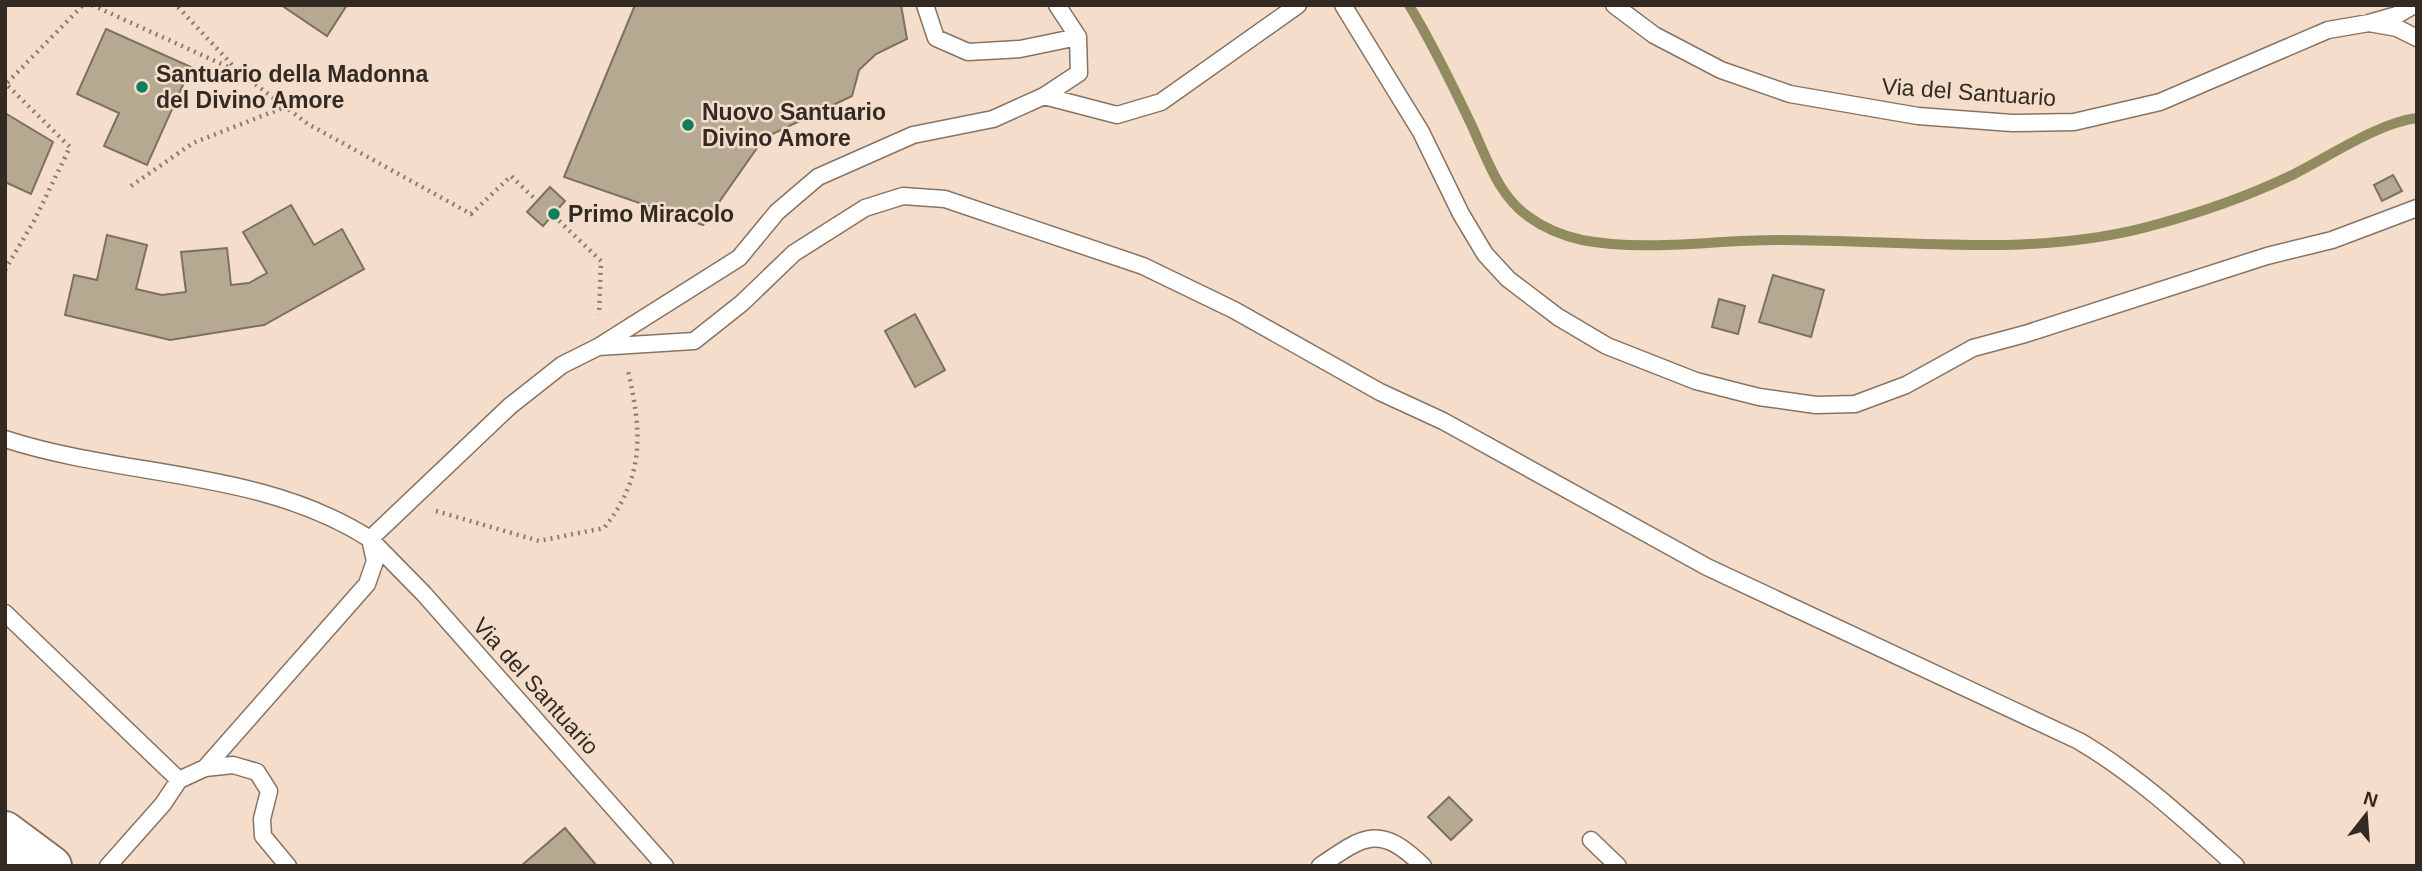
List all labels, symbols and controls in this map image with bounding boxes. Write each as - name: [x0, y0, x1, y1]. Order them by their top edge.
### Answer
- place label: Santuario della Madonna del Divino Amore: [156, 61, 428, 113]
- street label: Via del Santuario: [1881, 73, 2057, 111]
- marker: Santuario della Madonna del Divino Amore: [134, 79, 150, 95]
- place label: Nuovo Santuario Divino Amore: [702, 99, 886, 151]
- marker: Nuovo Santuario Divino Amore: [680, 117, 696, 133]
- place label: Primo Miracolo: [568, 201, 734, 227]
- marker: Primo Miracolo: [546, 206, 562, 222]
- street label: Via del Santuario: [468, 612, 604, 760]
- north arrow: [2331, 780, 2401, 850]
- text: N: [2361, 787, 2380, 811]

